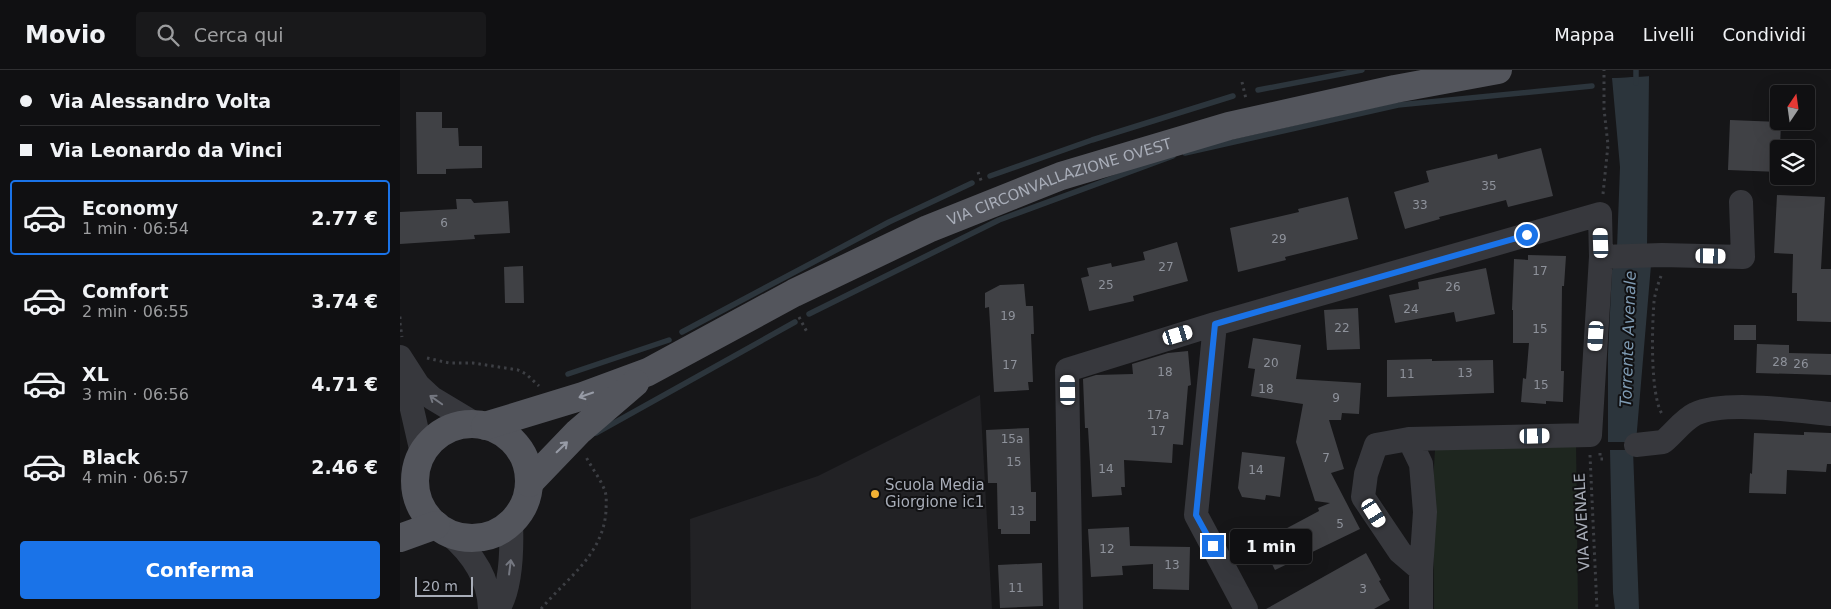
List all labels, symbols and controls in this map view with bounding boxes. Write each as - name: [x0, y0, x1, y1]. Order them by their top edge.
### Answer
- search box: [136, 12, 486, 57]
- text: Movio: [25, 21, 106, 49]
- icon: search: [154, 21, 182, 49]
- text: Cerca qui: [194, 24, 284, 46]
- text: Mappa: [1554, 24, 1615, 45]
- text: Livelli: [1643, 24, 1695, 45]
- text: Condividi: [1723, 24, 1806, 45]
- north arrow: [1770, 85, 1815, 130]
- map controls: [1770, 85, 1815, 185]
- text: Via Alessandro Volta: [50, 90, 271, 112]
- street label: VIA CIRCONVALLAZIONE OVEST: [944, 134, 1175, 229]
- text: Via Leonardo da Vinci: [50, 139, 283, 161]
- button: layers: [1770, 140, 1815, 185]
- house number: 35: [1481, 179, 1497, 193]
- icon: car: [22, 195, 67, 240]
- text: Economy: [82, 197, 178, 219]
- house number: 33: [1412, 198, 1428, 212]
- text: 2.77 €: [311, 207, 378, 229]
- house number: 6: [440, 216, 448, 230]
- text: 1 min · 06:54: [82, 219, 189, 238]
- route start: [1516, 224, 1538, 246]
- car: [1592, 228, 1609, 258]
- house number: 29: [1271, 232, 1287, 246]
- car: [1695, 248, 1726, 264]
- house number: 27: [1158, 260, 1174, 274]
- house number: 17: [1532, 264, 1548, 278]
- water label: Torrente Avenale: [1616, 270, 1640, 408]
- icon: car: [22, 278, 67, 323]
- house number: 25: [1098, 278, 1114, 292]
- text: Comfort: [82, 280, 169, 302]
- house number: 26: [1445, 280, 1461, 294]
- text: 3.74 €: [311, 290, 378, 312]
- text: 2 min · 06:55: [82, 302, 189, 321]
- house number: 24: [1403, 302, 1419, 316]
- house number: 19: [1000, 309, 1016, 323]
- house number: 22: [1334, 321, 1350, 335]
- car: [1587, 321, 1604, 351]
- house number: 15: [1532, 322, 1548, 336]
- car: [1161, 323, 1194, 347]
- house number: 28: [1772, 355, 1788, 369]
- house number: 20: [1263, 356, 1279, 370]
- house number: 26: [1793, 357, 1809, 371]
- house number: 17: [1002, 358, 1018, 372]
- icon: car: [22, 361, 67, 406]
- text: XL: [82, 363, 109, 385]
- house number: 18: [1157, 365, 1173, 379]
- house number: 13: [1457, 366, 1473, 380]
- house number: 11: [1399, 367, 1415, 381]
- text: 4.71 €: [311, 373, 378, 395]
- car: [1060, 375, 1075, 405]
- house number: 15: [1533, 378, 1549, 392]
- house number: 18: [1258, 382, 1274, 396]
- text: 3 min · 06:56: [82, 385, 189, 404]
- one-way arrow: [578, 390, 594, 400]
- house number: 9: [1332, 391, 1340, 405]
- one-way arrow: [429, 395, 443, 405]
- house number: 17a: [1147, 408, 1169, 422]
- house number: 17: [1150, 424, 1166, 438]
- car: [1519, 428, 1550, 444]
- house number: 15a: [1001, 432, 1023, 446]
- one-way arrow: [556, 441, 568, 453]
- icon: car: [22, 444, 67, 489]
- text: Black: [82, 446, 140, 468]
- house number: 7: [1322, 451, 1330, 465]
- house number: 15: [1006, 455, 1022, 469]
- text: 2.46 €: [311, 456, 378, 478]
- house number: 14: [1098, 462, 1114, 476]
- house number: 14: [1248, 463, 1264, 477]
- text: 4 min · 06:57: [82, 468, 189, 487]
- street label: VIA AVENALE: [1570, 473, 1594, 571]
- place label: Scuola Media Giorgione ic1: [885, 476, 985, 511]
- marker: Scuola Media Giorgione ic1: [869, 488, 881, 500]
- car: [1359, 496, 1388, 530]
- house number: 13: [1009, 504, 1025, 518]
- house number: 5: [1336, 517, 1344, 531]
- callout: 1 min: [1230, 528, 1313, 564]
- route end: [1202, 535, 1224, 557]
- text: 1 min: [1246, 537, 1296, 556]
- button: Conferma: [20, 541, 380, 599]
- house number: 12: [1099, 542, 1115, 556]
- house number: 13: [1164, 558, 1180, 572]
- one-way arrow: [505, 559, 515, 575]
- scale bar: [415, 574, 472, 597]
- text: 20 m: [422, 578, 458, 594]
- house number: 11: [1008, 581, 1024, 595]
- house number: 3: [1359, 582, 1367, 596]

